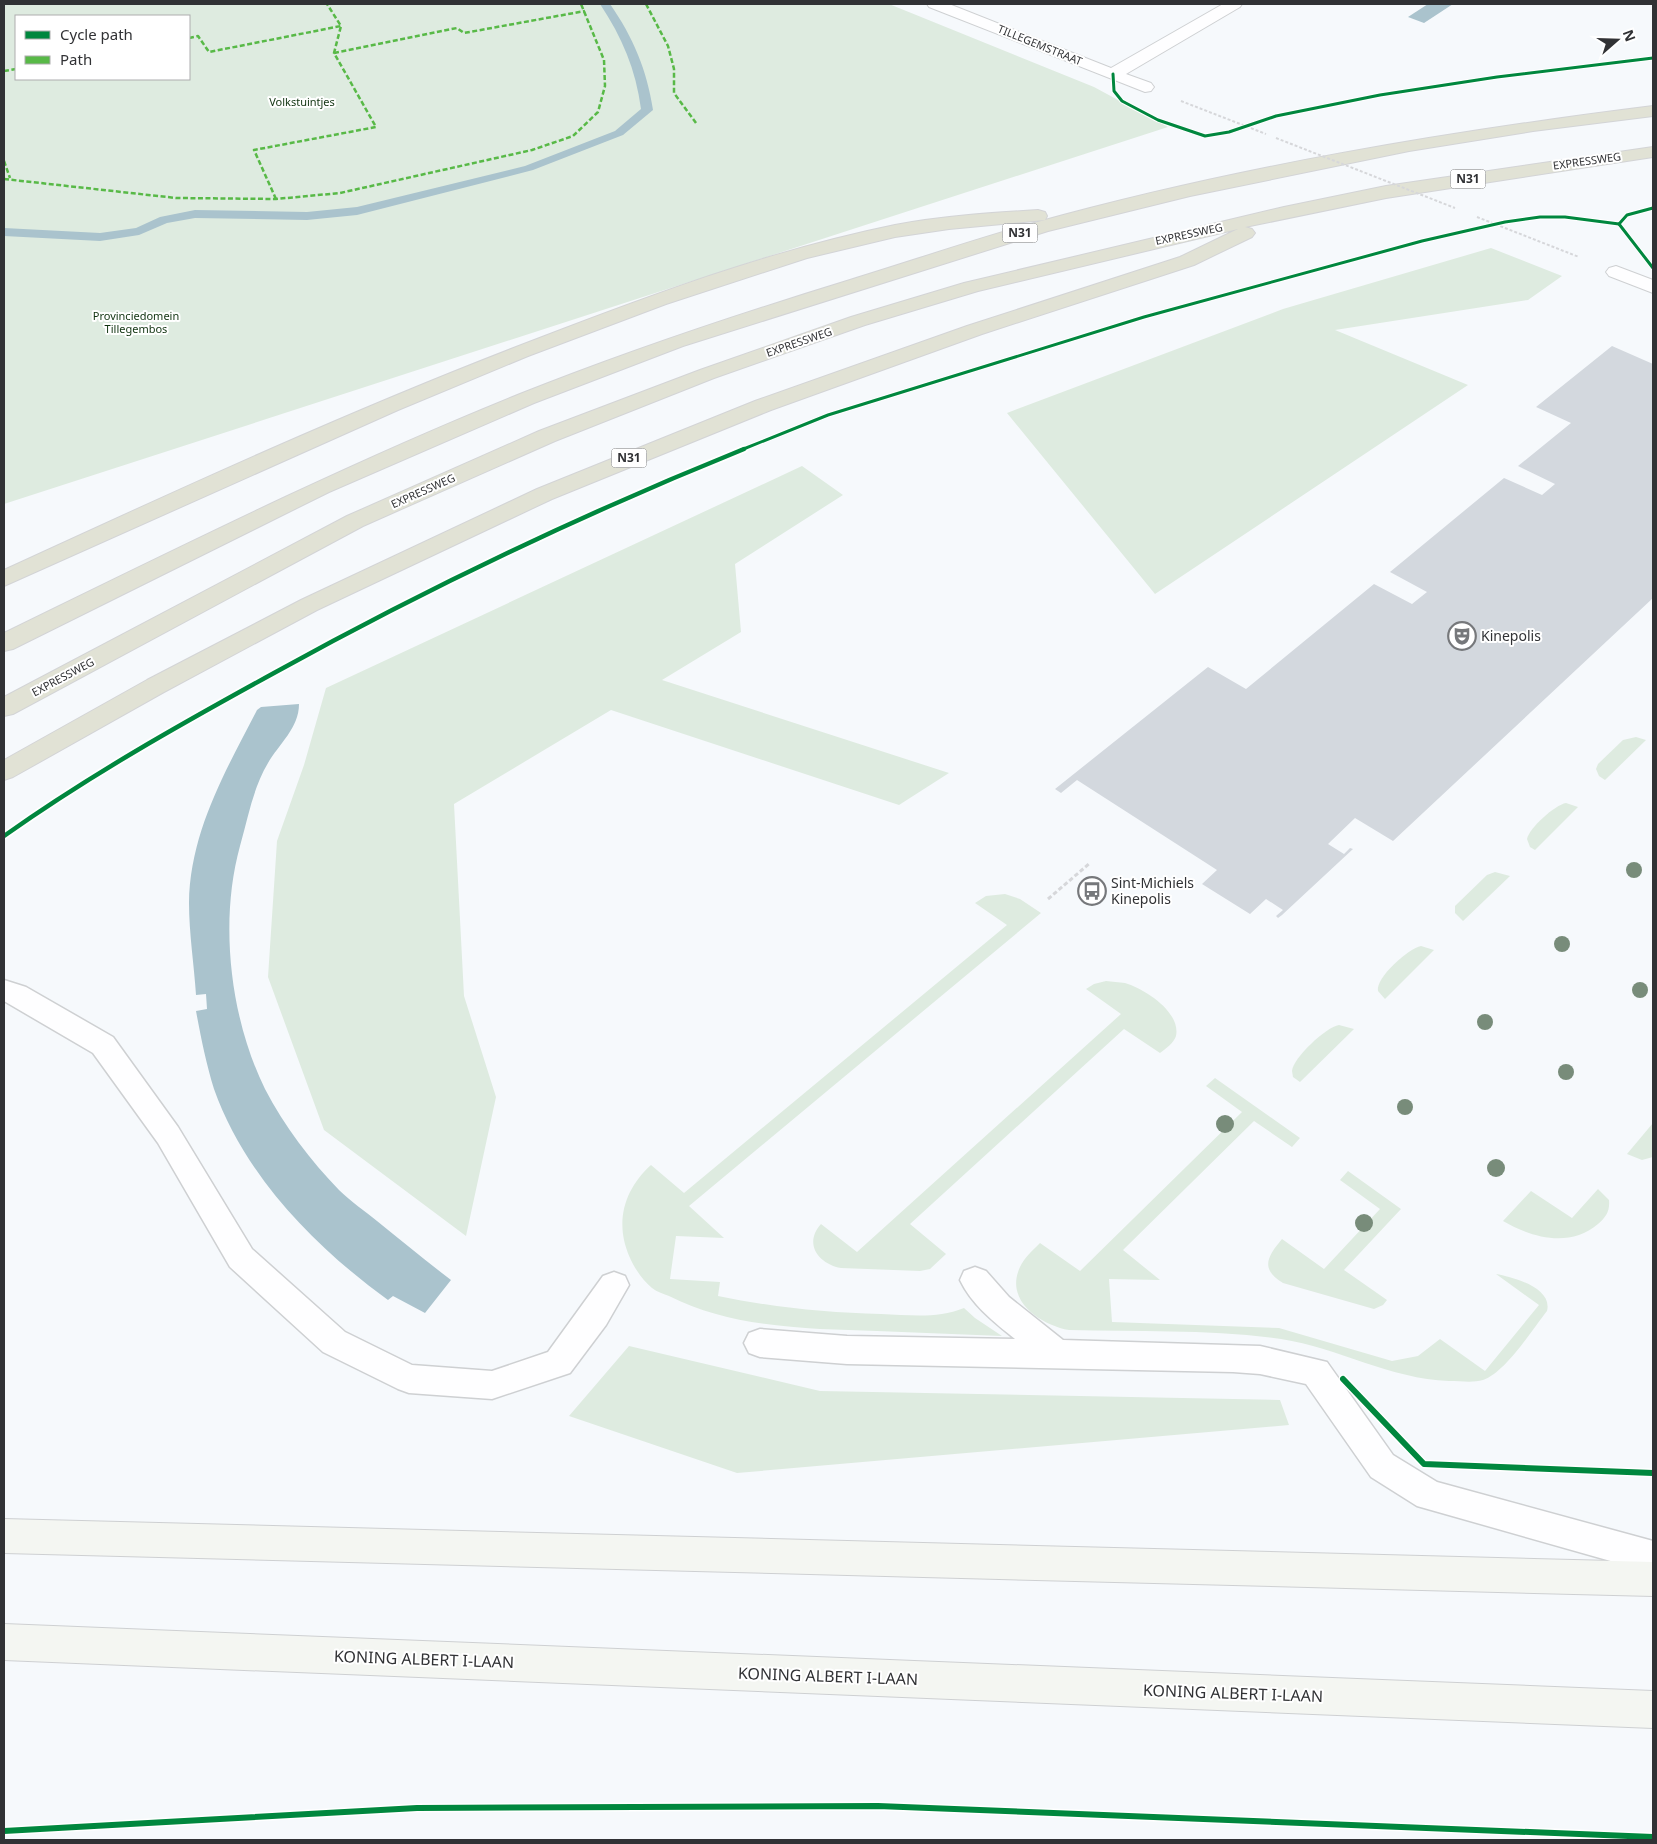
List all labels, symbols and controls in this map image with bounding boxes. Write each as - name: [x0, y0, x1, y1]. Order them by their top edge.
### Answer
- legend: [15, 15, 190, 80]
- north arrow: [1592, 15, 1642, 65]
- street label: TILLEGEMSTRAAT: [996, 21, 1085, 68]
- text: Cycle path: [60, 24, 133, 44]
- text: N: [1619, 27, 1641, 44]
- text: Path: [60, 49, 92, 69]
- park label: Volkstuintjes: [269, 94, 335, 109]
- street label: EXPRESSWEG: [1552, 148, 1622, 173]
- road number: N31: [1450, 170, 1486, 188]
- street label: EXPRESSWEG: [1154, 219, 1224, 248]
- road number: N31: [1002, 224, 1038, 242]
- park label: Provinciedomein Tillegembos: [93, 308, 179, 336]
- street label: EXPRESSWEG: [764, 323, 834, 360]
- road number: N31: [612, 448, 646, 468]
- street label: EXPRESSWEG: [388, 470, 457, 511]
- theatre icon: Kinepolis: [1447, 621, 1477, 651]
- place label: Kinepolis: [1481, 626, 1541, 645]
- street label: EXPRESSWEG: [29, 654, 97, 699]
- place label: Sint-Michiels Kinepolis: [1111, 873, 1194, 908]
- bus stop icon: Sint-Michiels Kinepolis: [1077, 876, 1107, 906]
- street label: KONING ALBERT I-LAAN: [334, 1645, 514, 1673]
- street label: KONING ALBERT I-LAAN: [738, 1662, 918, 1690]
- street label: KONING ALBERT I-LAAN: [1143, 1679, 1323, 1707]

